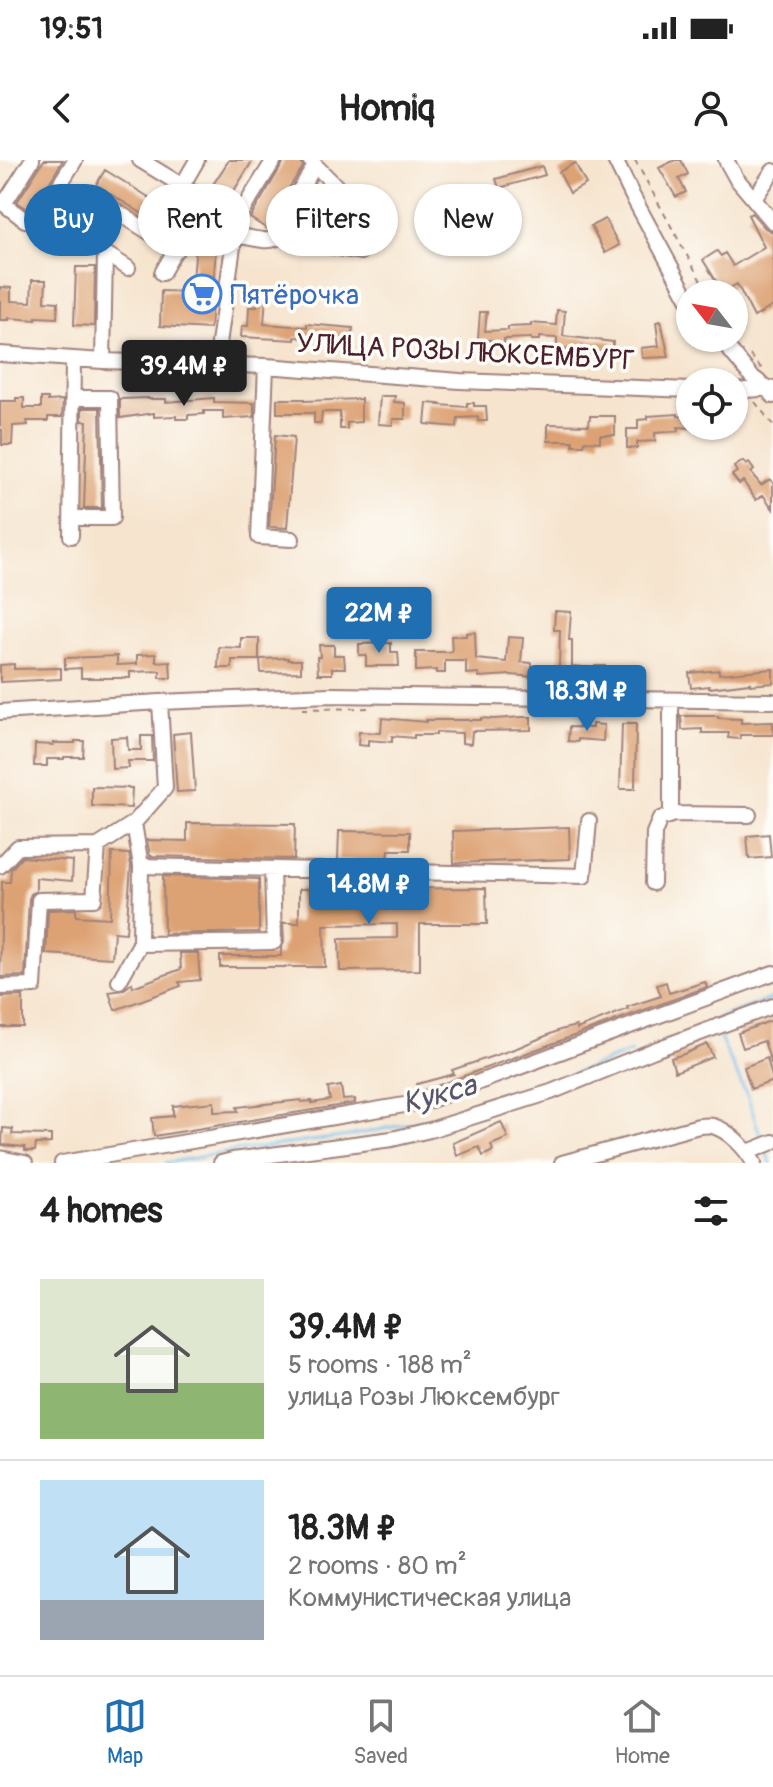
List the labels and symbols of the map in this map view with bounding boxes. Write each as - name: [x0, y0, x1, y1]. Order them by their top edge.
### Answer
- supermarket icon: Пятёрочка: [181, 273, 223, 315]
- place label: Пятёрочка: [230, 278, 359, 313]
- north arrow: [676, 280, 748, 352]
- street label: УЛИЦА РОЗЫ ЛЮКСЕМБУРГ: [296, 326, 636, 379]
- pin: 39.4M ₽: [110, 340, 258, 408]
- pin: 22M ₽: [323, 587, 435, 655]
- pin: 18.3M ₽: [513, 665, 661, 733]
- pin: 14.8M ₽: [295, 858, 443, 926]
- water label: Кукса: [398, 1066, 482, 1122]

